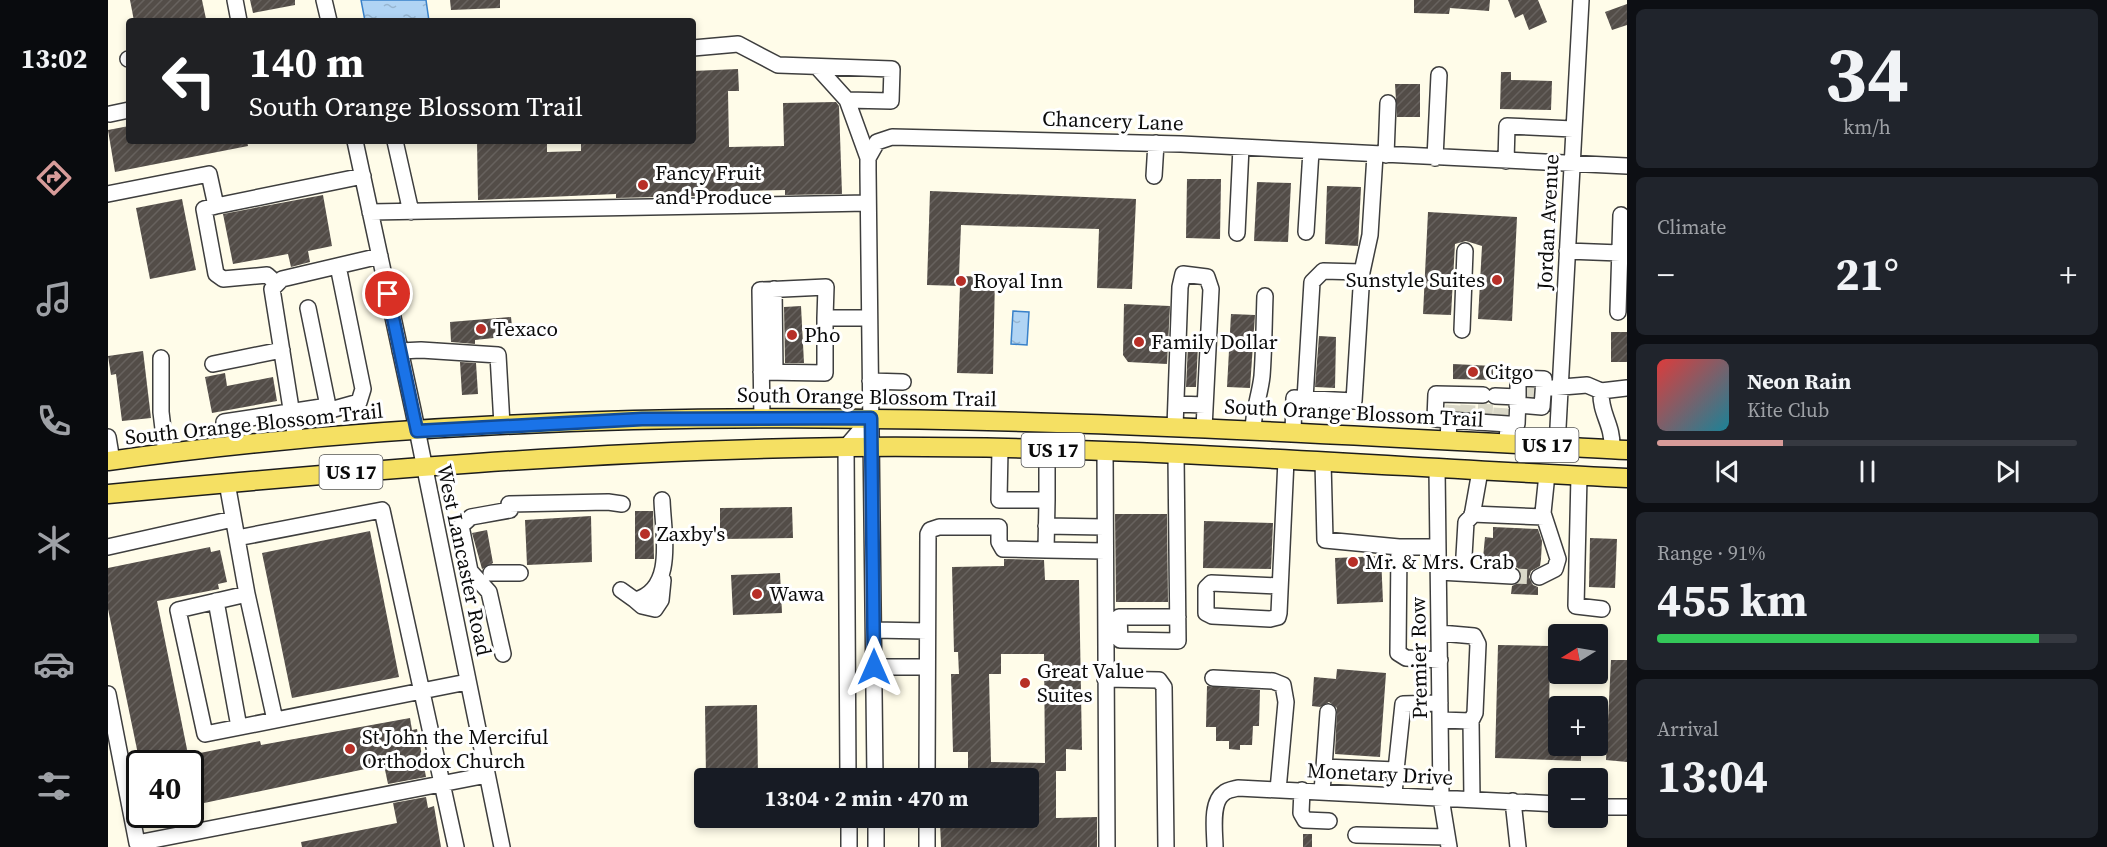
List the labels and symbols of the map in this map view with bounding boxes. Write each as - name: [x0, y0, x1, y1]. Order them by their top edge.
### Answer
- street label: Chancery Lane: [1042, 104, 1184, 137]
- street label: Jordan Avenue: [1529, 153, 1566, 292]
- place label: Fancy Fruit and Produce: [655, 158, 772, 211]
- marker: Fancy Fruit and Produce: [636, 178, 650, 192]
- place label: Sunstyle Suites: [1346, 265, 1485, 294]
- place label: Royal Inn: [973, 266, 1064, 295]
- pin: [362, 268, 413, 319]
- marker: Sunstyle Suites: [1490, 273, 1504, 287]
- marker: Royal Inn: [954, 274, 968, 288]
- place label: Texaco: [493, 314, 558, 343]
- place label: Pho: [804, 320, 841, 349]
- marker: Texaco: [474, 322, 488, 336]
- place label: Family Dollar: [1151, 327, 1278, 356]
- marker: Pho: [785, 328, 799, 342]
- marker: Family Dollar: [1132, 335, 1146, 349]
- place label: Citgo: [1485, 357, 1534, 386]
- marker: Citgo: [1466, 365, 1480, 379]
- street label: South Orange Blossom Trail: [737, 380, 997, 413]
- street label: South Orange Blossom Trail: [1224, 391, 1484, 434]
- street label: South Orange Blossom Trail: [123, 396, 385, 451]
- road number: US 17: [1516, 428, 1578, 462]
- road number: US 17: [1022, 433, 1084, 467]
- road number: US 17: [320, 455, 382, 489]
- street label: West Lancaster Road: [430, 461, 499, 658]
- place label: Zaxby's: [657, 519, 725, 548]
- marker: Zaxby's: [638, 527, 652, 541]
- place label: Mr. & Mrs. Crab: [1365, 547, 1514, 576]
- marker: Mr. & Mrs. Crab: [1346, 555, 1360, 569]
- place label: Wawa: [769, 579, 825, 608]
- marker: Wawa: [750, 587, 764, 601]
- street label: Premier Row: [1403, 597, 1434, 719]
- north arrow: [1548, 624, 1608, 684]
- position arrow: [842, 635, 906, 699]
- place label: Great Value Suites: [1037, 656, 1144, 709]
- marker: Great Value Suites: [1018, 676, 1032, 690]
- place label: St John the Merciful Orthodox Church: [362, 722, 548, 775]
- marker: St John the Merciful Orthodox Church: [343, 742, 357, 756]
- speed limit sign: 40: [126, 750, 204, 828]
- street label: Monetary Drive: [1306, 755, 1454, 792]

